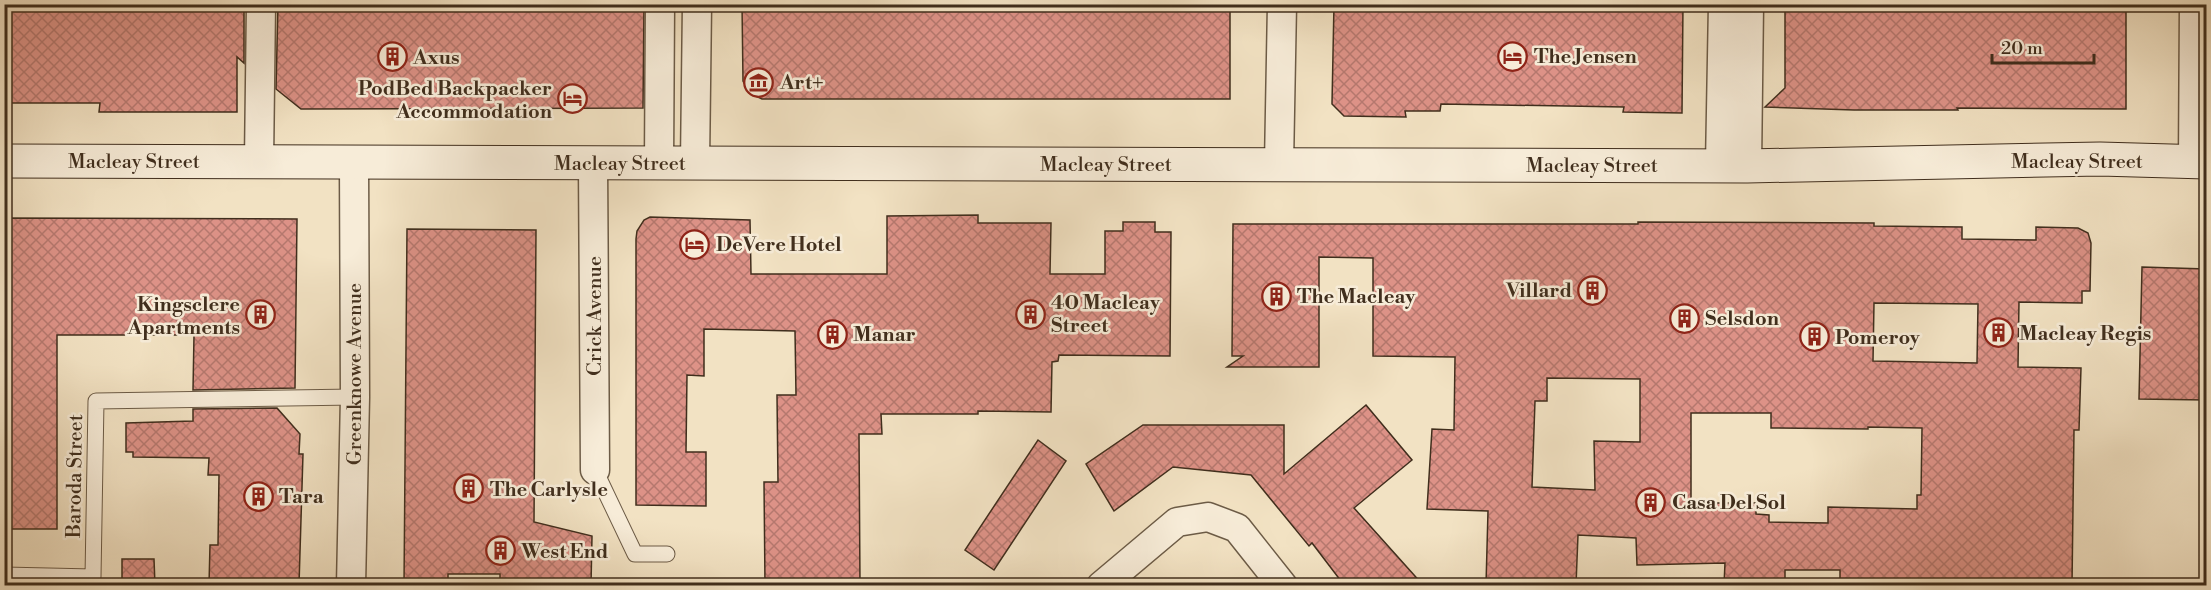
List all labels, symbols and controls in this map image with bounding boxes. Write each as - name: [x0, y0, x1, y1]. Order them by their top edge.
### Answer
- scale bar: [1992, 27, 2094, 65]
- text: 20 m: [2001, 37, 2043, 60]
- hotel icon: The Jensen: [1497, 40, 1529, 72]
- building icon: Axus: [376, 41, 408, 73]
- place label: The Jensen: [1534, 45, 1638, 70]
- place label: Axus: [412, 46, 460, 71]
- museum icon: Art+: [743, 66, 775, 98]
- place label: Art+: [779, 71, 824, 96]
- place label: PodBed Backpacker Accommodation: [358, 77, 553, 125]
- hotel icon: PodBed Backpacker Accommodation: [557, 83, 589, 115]
- street label: Macleay Street: [68, 150, 200, 175]
- street label: Macleay Street: [2011, 150, 2143, 175]
- street label: Macleay Street: [554, 152, 686, 177]
- street label: Macleay Street: [1040, 153, 1172, 178]
- street label: Macleay Street: [1526, 154, 1658, 179]
- hotel icon: DeVere Hotel: [679, 228, 711, 260]
- place label: DeVere Hotel: [716, 233, 842, 258]
- street label: Crick Avenue: [583, 256, 608, 376]
- building icon: Villard: [1577, 274, 1609, 306]
- place label: Villard: [1505, 279, 1572, 304]
- building icon: The Macleay: [1260, 280, 1292, 312]
- street label: Greenknowe Avenue: [343, 283, 368, 465]
- place label: The Macleay: [1297, 285, 1416, 310]
- place label: 40 Macleay Street: [1051, 291, 1161, 339]
- place label: Kingsclere Apartments: [127, 293, 240, 341]
- building icon: 40 Macleay Street: [1014, 298, 1046, 330]
- building icon: Kingsclere Apartments: [245, 299, 277, 331]
- building icon: Selsdon: [1668, 302, 1700, 334]
- place label: Selsdon: [1705, 307, 1780, 332]
- building icon: Macleay Regis: [1982, 317, 2014, 349]
- building icon: Manar: [816, 318, 848, 350]
- building icon: Pomeroy: [1798, 321, 1830, 353]
- place label: Macleay Regis: [2019, 322, 2151, 347]
- place label: Manar: [853, 323, 916, 348]
- place label: Pomeroy: [1835, 326, 1921, 351]
- street label: Baroda Street: [62, 414, 89, 539]
- building icon: The Carlysle: [453, 473, 485, 505]
- place label: The Carlysle: [490, 478, 608, 503]
- building icon: Tara: [242, 480, 274, 512]
- place label: Tara: [279, 485, 324, 510]
- building icon: Casa Del Sol: [1635, 486, 1667, 518]
- place label: Casa Del Sol: [1672, 491, 1786, 516]
- building icon: West End: [484, 535, 516, 567]
- place label: West End: [520, 540, 609, 565]

